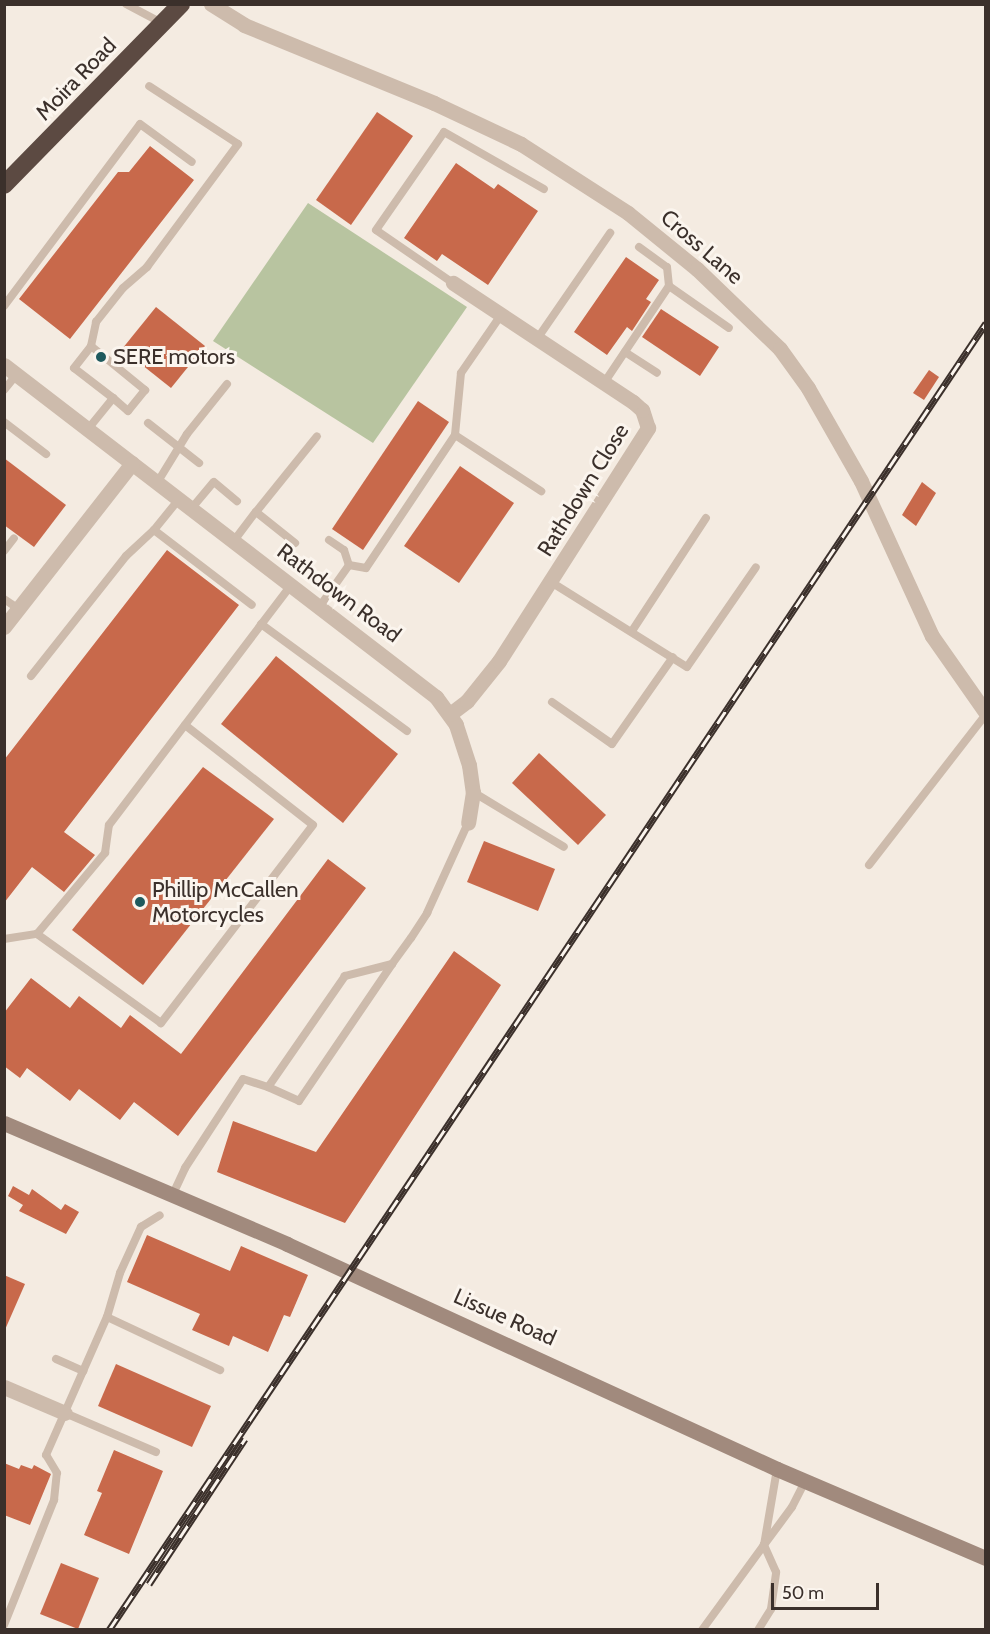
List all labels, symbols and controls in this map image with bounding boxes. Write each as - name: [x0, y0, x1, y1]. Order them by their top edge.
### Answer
- street label: Moira Road: [30, 32, 122, 126]
- street label: Cross Lane: [655, 204, 749, 290]
- place label: SERE motors: [113, 344, 235, 370]
- marker: SERE motors: [94, 350, 108, 364]
- street label: Rathdown Close: [532, 419, 634, 561]
- street label: Rathdown Road: [272, 538, 406, 648]
- place label: Phillip McCallen Motorcycles: [152, 876, 299, 927]
- marker: Phillip McCallen Motorcycles: [133, 895, 147, 909]
- street label: Lissue Road: [450, 1283, 560, 1351]
- scale bar: [774, 1571, 882, 1609]
- text: 50 m: [782, 1582, 824, 1604]

